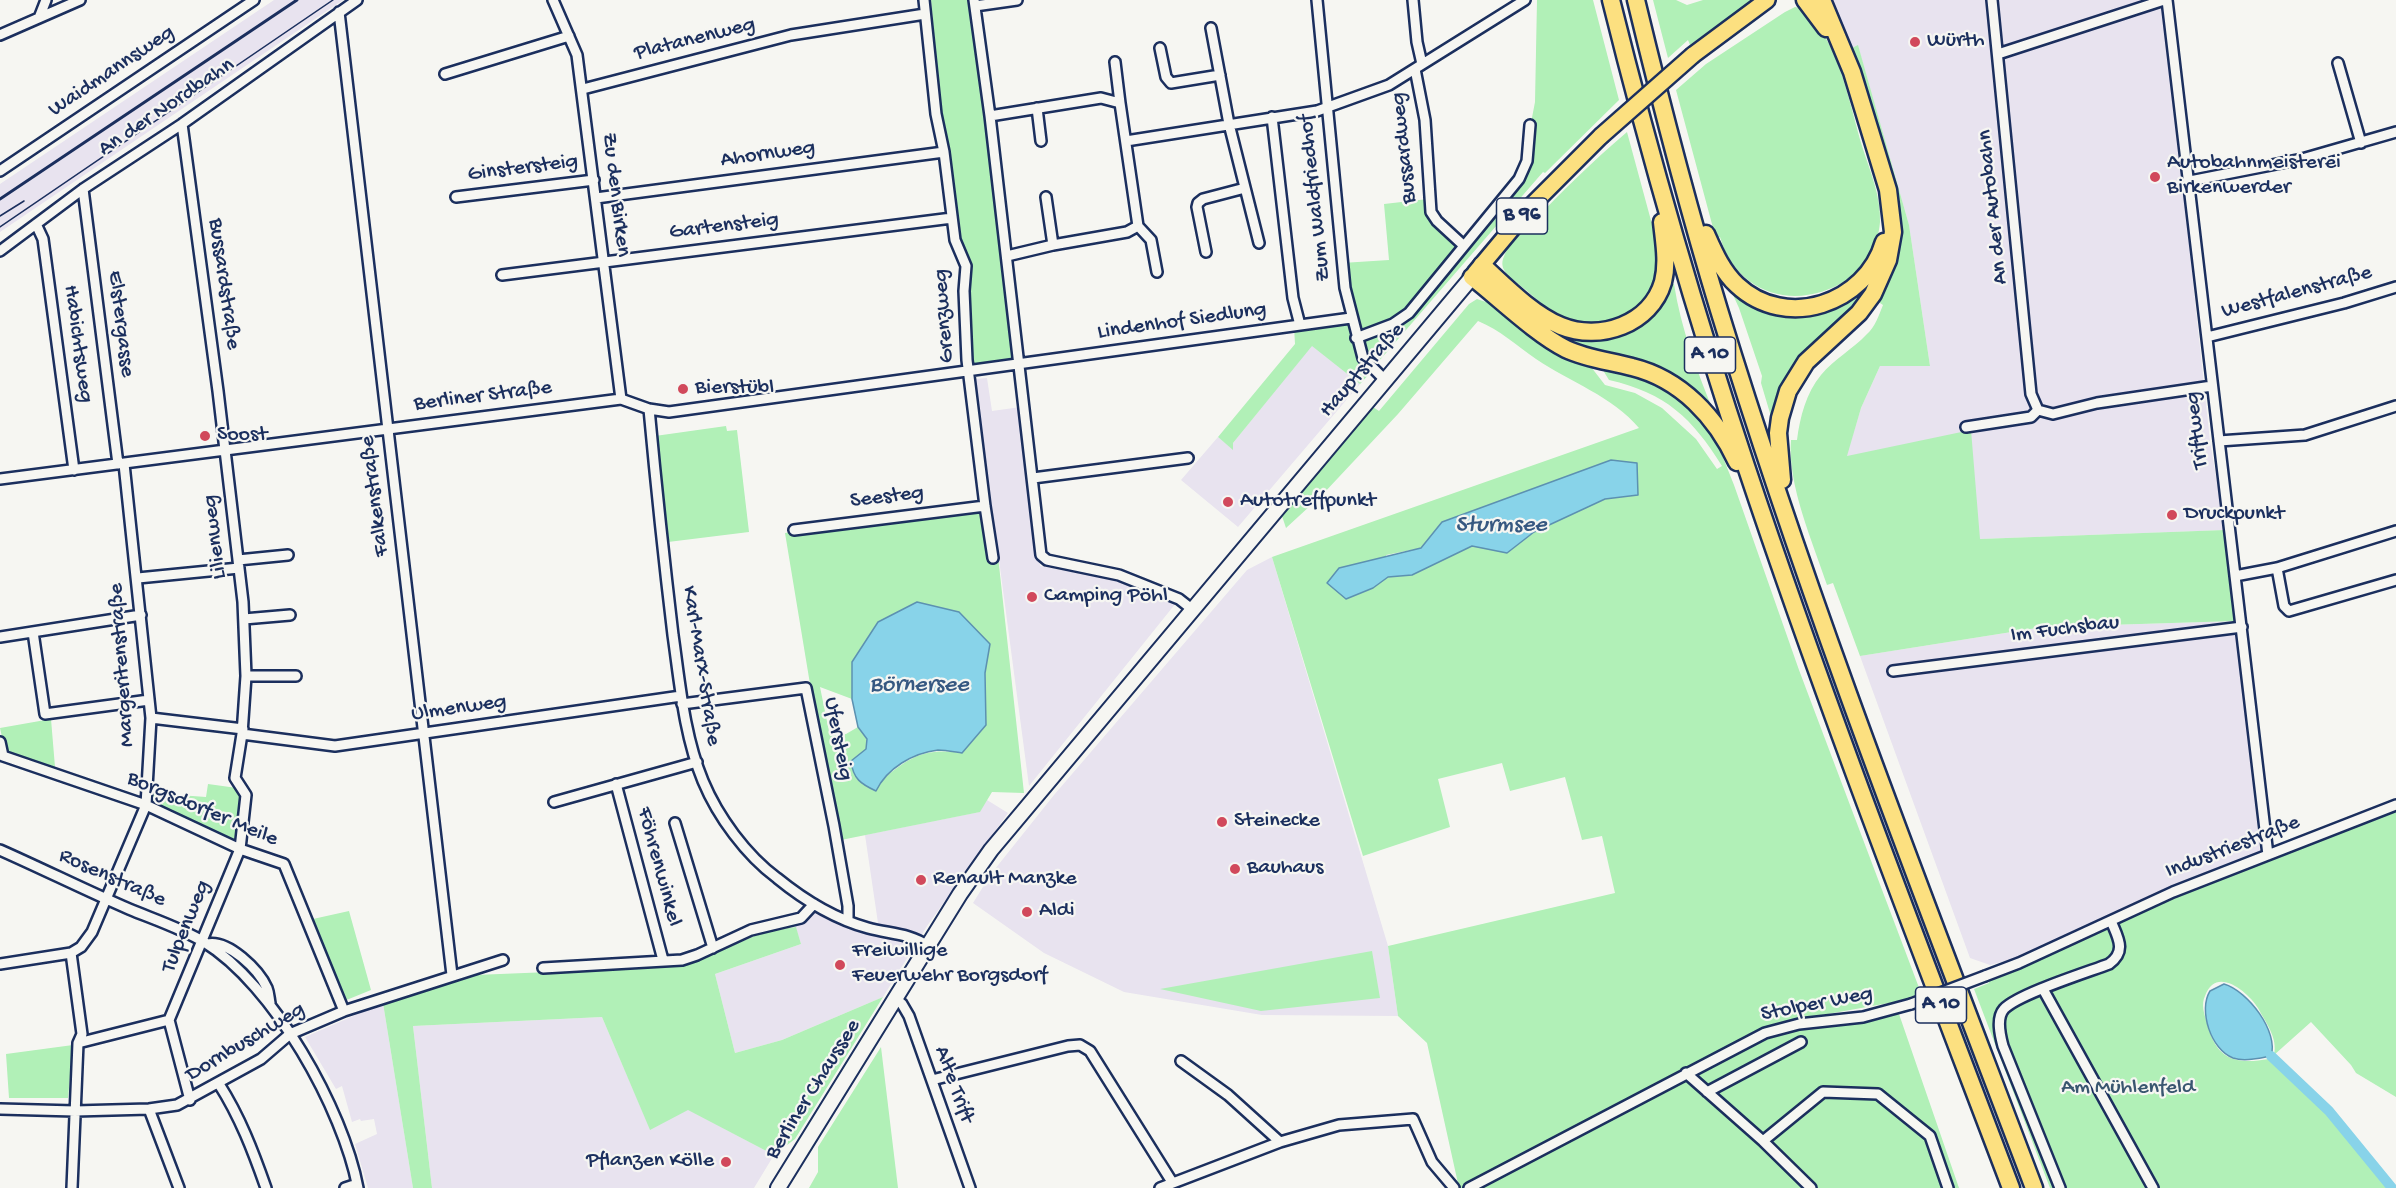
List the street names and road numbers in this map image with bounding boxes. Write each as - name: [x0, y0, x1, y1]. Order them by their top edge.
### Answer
- street label: Platanenweg: [632, 12, 758, 68]
- street label: Waidmannsweg: [44, 20, 180, 124]
- street label: An der Nordbahn: [94, 53, 240, 163]
- street label: Bussardweg: [1386, 91, 1424, 205]
- street label: Zum Waldfriedhof: [1294, 113, 1338, 283]
- street label: An der Autobahn: [1973, 128, 2015, 286]
- street label: Zu den Birken: [594, 131, 636, 259]
- street label: Ahornweg: [719, 135, 817, 175]
- street label: Ginstersteig: [466, 149, 580, 189]
- road number: B 96: [1496, 198, 1547, 234]
- street label: Gartensteig: [668, 207, 780, 247]
- street label: Bussardstraße: [201, 217, 245, 351]
- street label: Westfalenstraße: [2219, 260, 2375, 326]
- street label: Grenzweg: [929, 268, 961, 364]
- street label: Elstergasse: [100, 269, 140, 379]
- street label: Habichtsweg: [56, 284, 98, 404]
- street label: Lindenhof Siedlung: [1096, 297, 1268, 347]
- street label: Hauptstraße: [1315, 318, 1411, 424]
- road number: A 10: [1684, 337, 1736, 373]
- street label: Berliner Straße: [413, 375, 553, 419]
- street label: Triftweg: [2180, 390, 2216, 470]
- street label: Falkenstraße: [355, 434, 397, 558]
- street label: Seesteg: [849, 480, 925, 516]
- street label: Lilienweg: [198, 493, 234, 581]
- street label: Margeritenstraße: [104, 582, 142, 748]
- street label: Karl-Marx-Straße: [674, 584, 726, 748]
- street label: Im Fuchsbau: [2009, 610, 2121, 650]
- street label: Ulmenweg: [410, 689, 508, 729]
- street label: Ufersteig: [816, 695, 858, 783]
- street label: Borgsdorfer Meile: [122, 766, 282, 854]
- street label: Föhrenwinkel: [629, 804, 687, 930]
- street label: Industriestraße: [2162, 810, 2304, 886]
- street label: Rosenstraße: [54, 844, 170, 914]
- street label: Tulpenweg: [157, 877, 217, 977]
- street label: Stolper Weg: [1759, 981, 1875, 1029]
- road number: A 10: [1916, 987, 1966, 1023]
- street label: Dornbuschweg: [182, 997, 310, 1089]
- street label: Berliner Chaussee: [760, 1015, 868, 1165]
- street label: Alte Trift: [927, 1043, 979, 1127]

